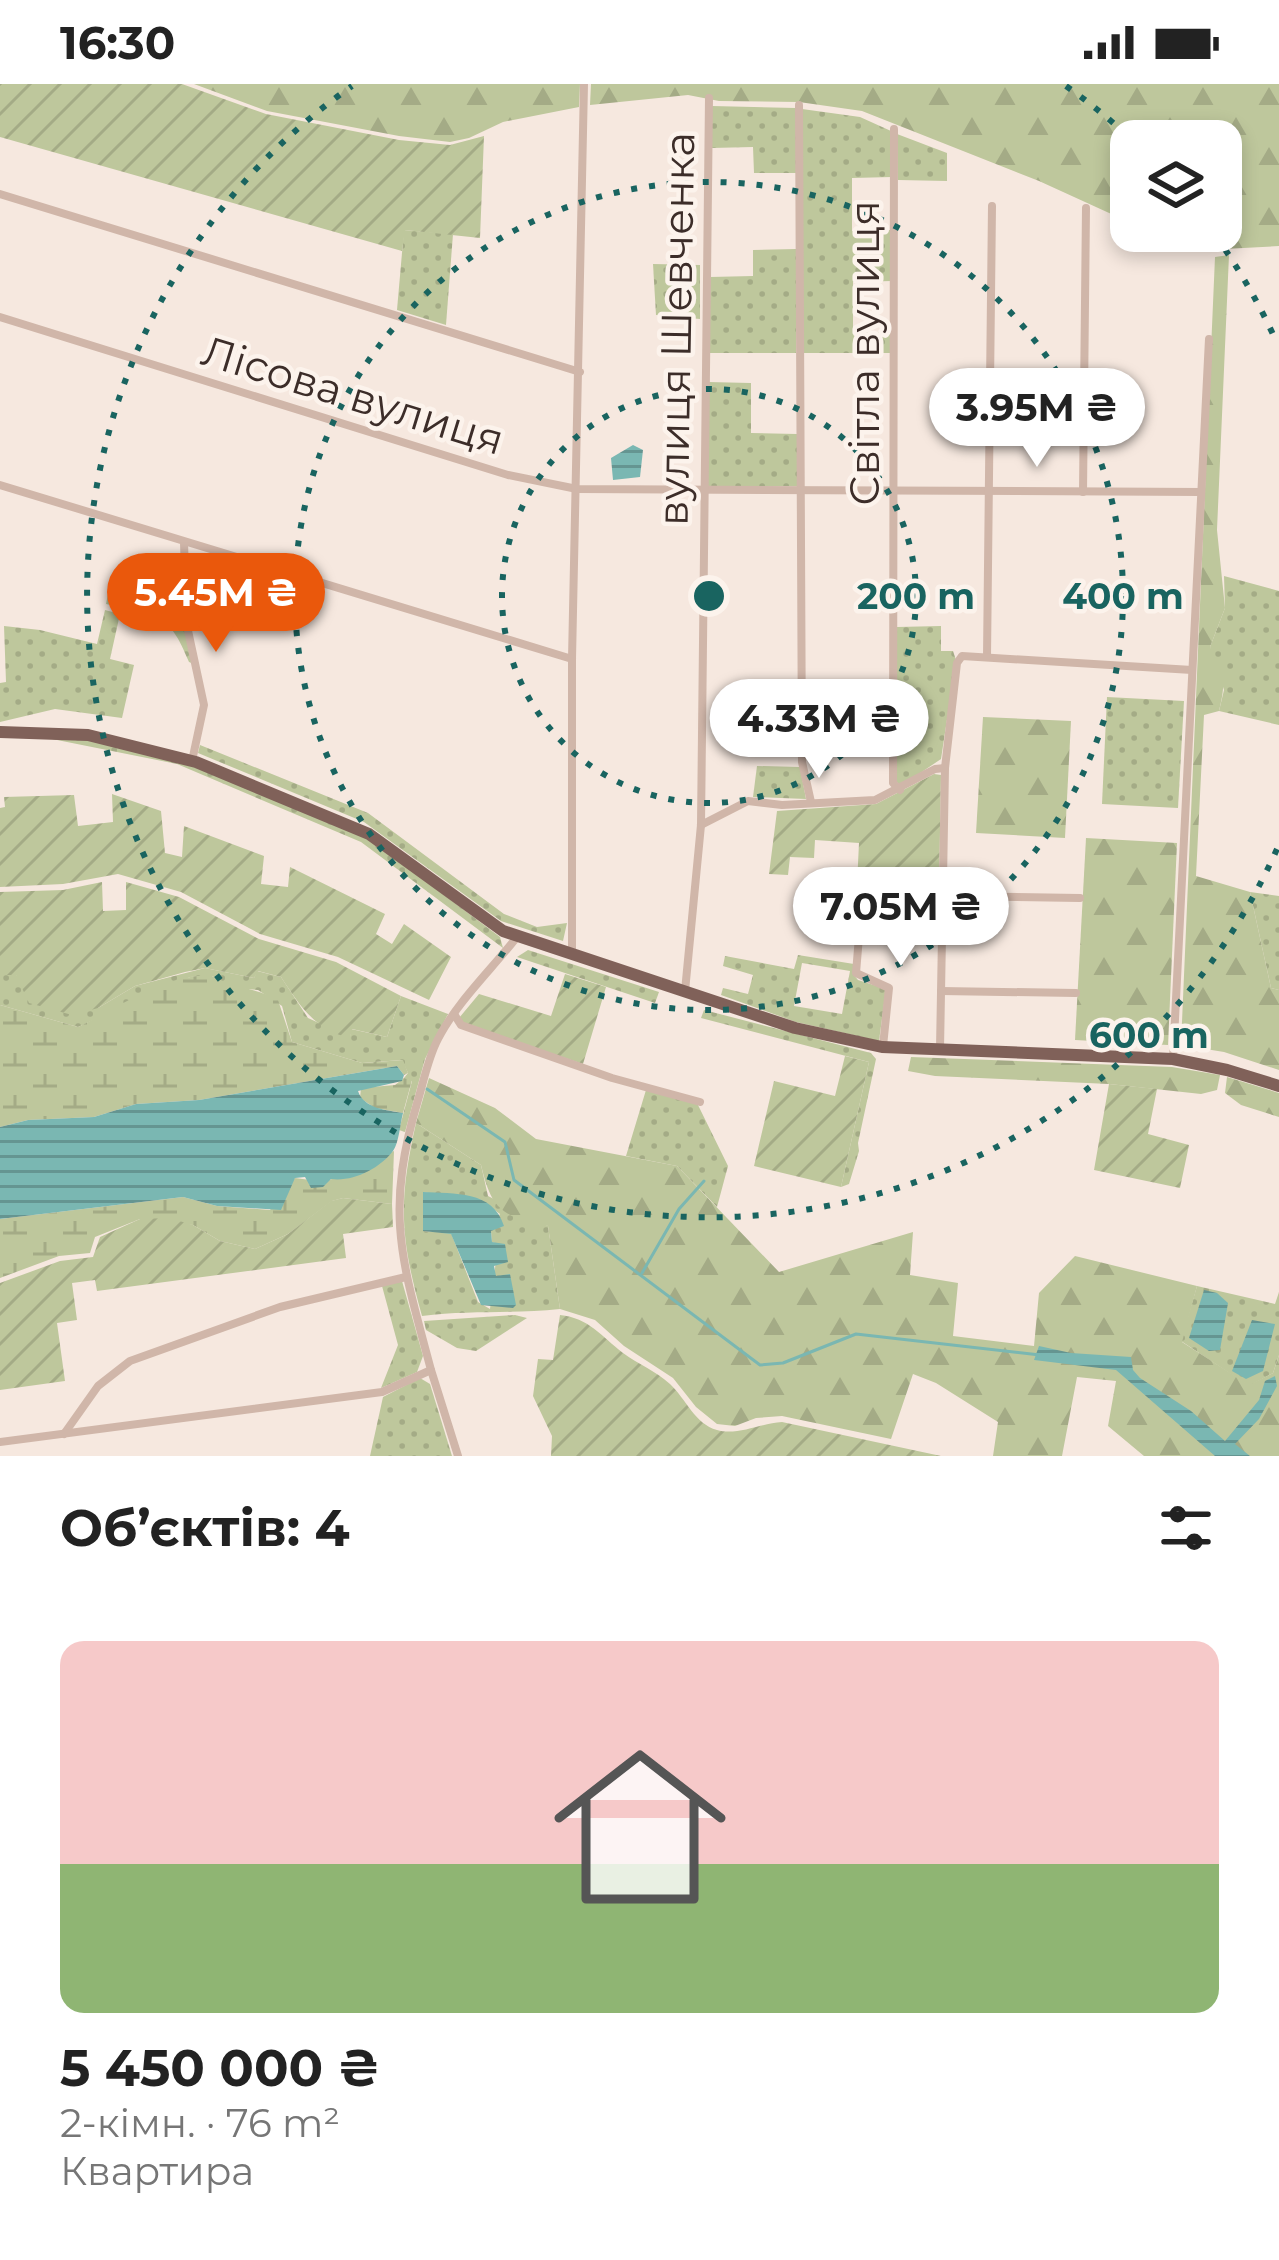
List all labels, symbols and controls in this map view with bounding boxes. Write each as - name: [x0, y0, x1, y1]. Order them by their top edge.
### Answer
- text: 16:30: [60, 15, 175, 70]
- map controls: [1110, 120, 1242, 252]
- button: layers: [1110, 120, 1242, 252]
- street label: вулиця Шевченка: [647, 132, 705, 526]
- street label: Світла вулиця: [838, 200, 890, 506]
- street label: Лісова вулиця: [196, 324, 510, 466]
- pin: 3.95M ₴: [926, 368, 1148, 470]
- text: 3.95M ₴: [956, 383, 1118, 431]
- pin: 5.45M ₴: [105, 553, 327, 655]
- text: 5.45M ₴: [134, 568, 298, 616]
- text: 200 m: [857, 574, 975, 618]
- text: 400 m: [1062, 574, 1184, 618]
- centre of rings: [688, 575, 730, 617]
- pin: 4.33M ₴: [708, 679, 930, 781]
- text: 4.33M ₴: [737, 694, 901, 742]
- pin: 7.05M ₴: [790, 867, 1012, 969]
- text: 7.05M ₴: [820, 882, 982, 930]
- text: 600 m: [1089, 1013, 1209, 1057]
- icon: filters: [1153, 1495, 1219, 1561]
- text: Об’єктів: 4: [60, 1497, 350, 1559]
- icon: home: [532, 1719, 748, 1935]
- text: 5 450 000 ₴: [60, 2037, 380, 2099]
- text: 2-кімн. · 76 m²: [60, 2099, 340, 2147]
- text: Квартира: [60, 2147, 254, 2195]

